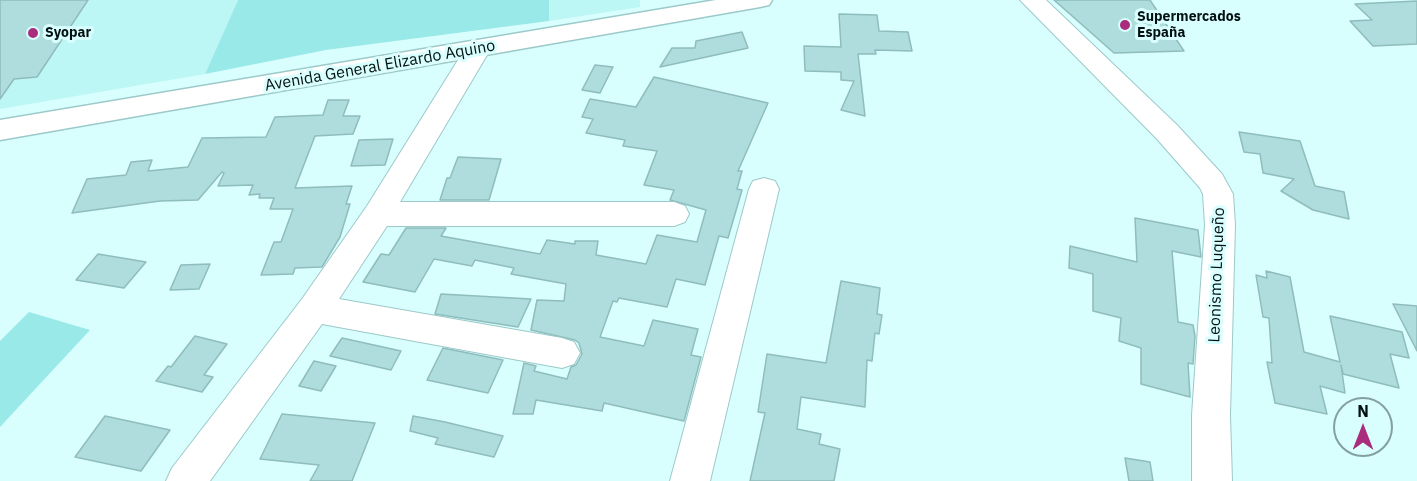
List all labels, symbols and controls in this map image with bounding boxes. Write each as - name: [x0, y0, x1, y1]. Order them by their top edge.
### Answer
- place label: Supermercados España: [1137, 9, 1241, 42]
- marker: Supermercados España: [1118, 18, 1132, 32]
- place label: Syopar: [45, 25, 91, 41]
- marker: Syopar: [26, 26, 40, 40]
- street label: Avenida General Elizardo Aquino: [263, 36, 497, 96]
- street label: Leonismo Luqueño: [1205, 207, 1229, 343]
- north arrow: [1333, 397, 1393, 457]
- text: N: [1357, 401, 1369, 421]

